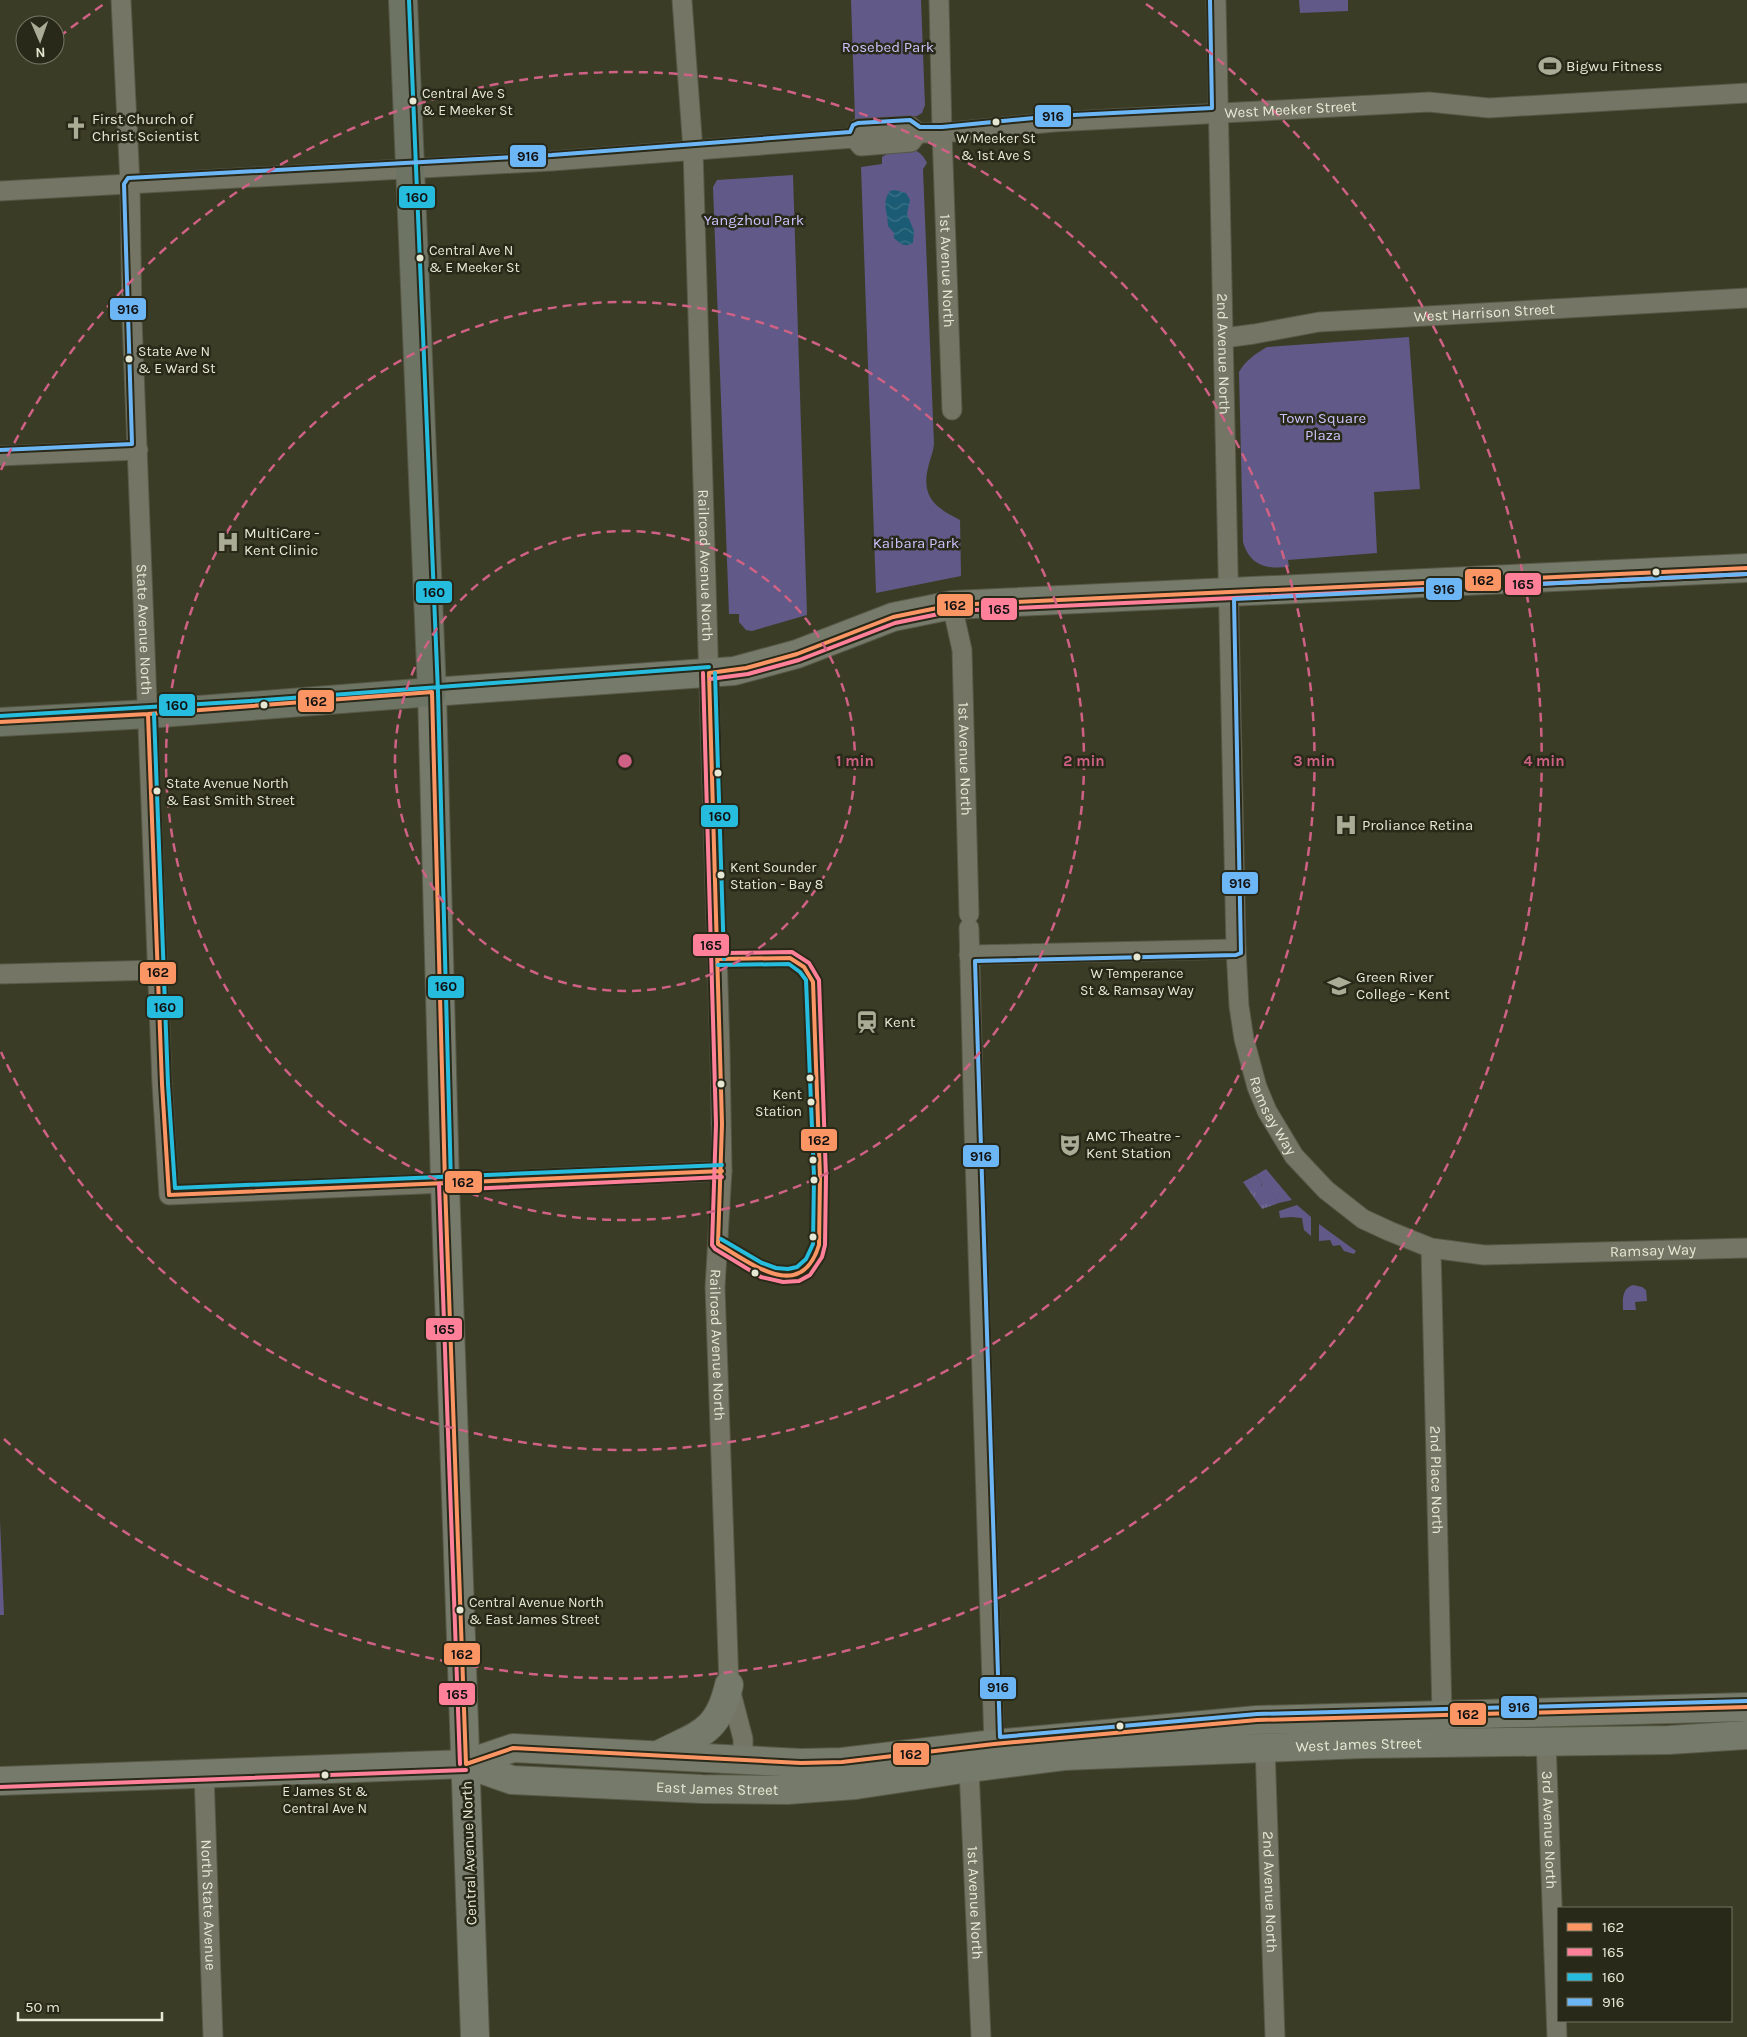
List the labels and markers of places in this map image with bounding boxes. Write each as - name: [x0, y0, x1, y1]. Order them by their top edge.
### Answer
- sports icon: Bigwu Fitness: [1537, 53, 1563, 79]
- place label: Bigwu Fitness: [1566, 57, 1662, 75]
- place label: Central Ave S & E Meeker St: [422, 85, 513, 119]
- marker: Central Ave S & E Meeker St: [408, 96, 418, 106]
- place label: First Church of Christ Scientist: [92, 110, 199, 145]
- church icon: First Church of Christ Scientist: [63, 115, 89, 141]
- marker: W Meeker St & 1st Ave S: [991, 117, 1001, 127]
- place label: W Meeker St & 1st Ave S: [956, 130, 1036, 164]
- place label: Central Ave N & E Meeker St: [429, 242, 520, 276]
- marker: Central Ave N & E Meeker St: [415, 253, 425, 263]
- place label: State Ave N & E Ward St: [138, 343, 216, 377]
- marker: State Ave N & E Ward St: [124, 354, 134, 364]
- place label: MultiCare - Kent Clinic: [244, 524, 319, 559]
- hospital icon: MultiCare - Kent Clinic: [215, 529, 241, 555]
- unlabelled marker: [1651, 567, 1661, 577]
- unlabelled marker: [259, 700, 269, 710]
- centre of rings: [616, 752, 634, 770]
- unlabelled marker: [713, 768, 723, 778]
- place label: State Avenue North & East Smith Street: [166, 775, 295, 809]
- marker: State Avenue North & East Smith Street: [152, 786, 162, 796]
- hospital icon: Proliance Retina: [1333, 812, 1359, 838]
- place label: Proliance Retina: [1362, 816, 1473, 834]
- place label: Kent Sounder Station - Bay 8: [730, 859, 823, 893]
- marker: Kent Sounder Station - Bay 8: [716, 870, 726, 880]
- marker: W Temperance St & Ramsay Way: [1132, 952, 1142, 962]
- place label: W Temperance St & Ramsay Way: [1080, 965, 1194, 999]
- place label: Green River College - Kent: [1356, 968, 1450, 1003]
- school or university icon: Green River College - Kent: [1326, 973, 1352, 999]
- station icon: Kent: [854, 1009, 880, 1035]
- place label: Kent: [884, 1013, 916, 1031]
- unlabelled marker: [805, 1073, 815, 1083]
- unlabelled marker: [716, 1079, 726, 1089]
- place label: Kent Station: [755, 1086, 802, 1120]
- marker: Kent Station: [806, 1097, 816, 1107]
- place label: AMC Theatre - Kent Station: [1086, 1127, 1180, 1162]
- theatre icon: AMC Theatre - Kent Station: [1057, 1132, 1083, 1158]
- unlabelled marker: [808, 1155, 818, 1165]
- unlabelled marker: [809, 1175, 819, 1185]
- unlabelled marker: [808, 1232, 818, 1242]
- unlabelled marker: [750, 1268, 760, 1278]
- place label: Central Avenue North & East James Street: [469, 1594, 604, 1628]
- marker: Central Avenue North & East James Street: [455, 1605, 465, 1615]
- unlabelled marker: [1115, 1721, 1125, 1731]
- marker: E James St & Central Ave N: [320, 1770, 330, 1780]
- place label: E James St & Central Ave N: [282, 1783, 368, 1817]

